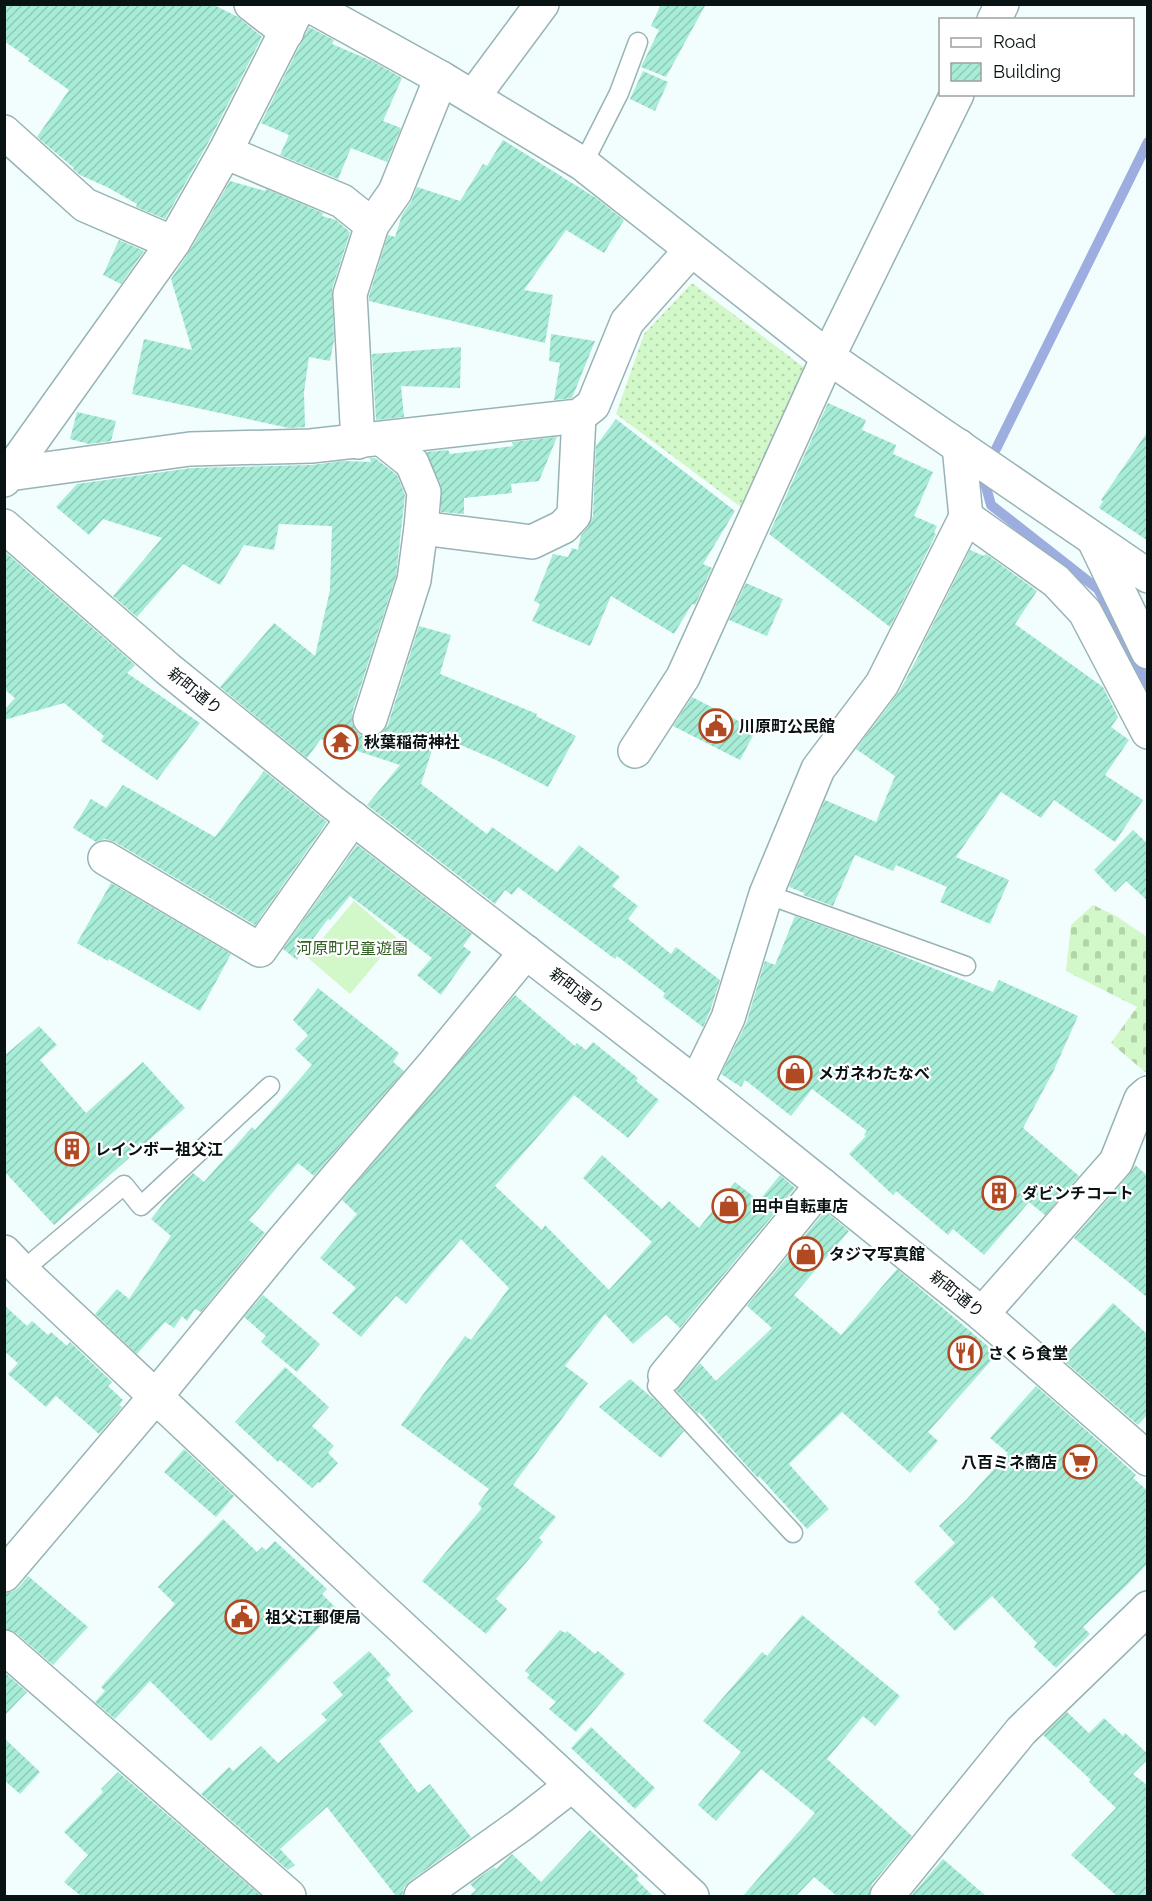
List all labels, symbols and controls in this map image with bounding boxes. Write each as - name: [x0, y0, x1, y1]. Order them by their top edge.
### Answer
- legend: [939, 18, 1134, 96]
- text: Road: [993, 31, 1036, 52]
- text: Building: [993, 61, 1061, 82]
- street label: 新町通り: [164, 663, 226, 719]
- public building icon: 川原町公民館: [698, 708, 734, 744]
- place label: 川原町公民館: [739, 717, 835, 736]
- temple icon: 秋葉稲荷神社: [323, 724, 359, 760]
- place label: 秋葉稲荷神社: [364, 733, 460, 752]
- park label: 河原町児童遊園: [296, 939, 408, 958]
- street label: 新町通り: [546, 964, 608, 1018]
- shop icon: メガネわたなべ: [777, 1055, 813, 1091]
- place label: メガネわたなべ: [818, 1064, 930, 1083]
- building icon: レインボー祖父江: [54, 1131, 90, 1167]
- place label: レインボー祖父江: [95, 1140, 223, 1159]
- building icon: ダビンチコート: [981, 1175, 1017, 1211]
- place label: ダビンチコート: [1022, 1184, 1134, 1203]
- shop icon: 田中自転車店: [711, 1188, 747, 1224]
- place label: 田中自転車店: [752, 1197, 848, 1216]
- shop icon: タジマ写真館: [788, 1236, 824, 1272]
- place label: タジマ写真館: [829, 1245, 925, 1264]
- street label: 新町通り: [926, 1266, 988, 1322]
- restaurant icon: さくら食堂: [947, 1335, 983, 1371]
- place label: さくら食堂: [988, 1344, 1068, 1363]
- supermarket icon: 八百ミネ商店: [1062, 1444, 1098, 1480]
- place label: 八百ミネ商店: [961, 1453, 1057, 1472]
- public building icon: 祖父江郵便局: [224, 1599, 260, 1635]
- place label: 祖父江郵便局: [265, 1608, 361, 1627]

